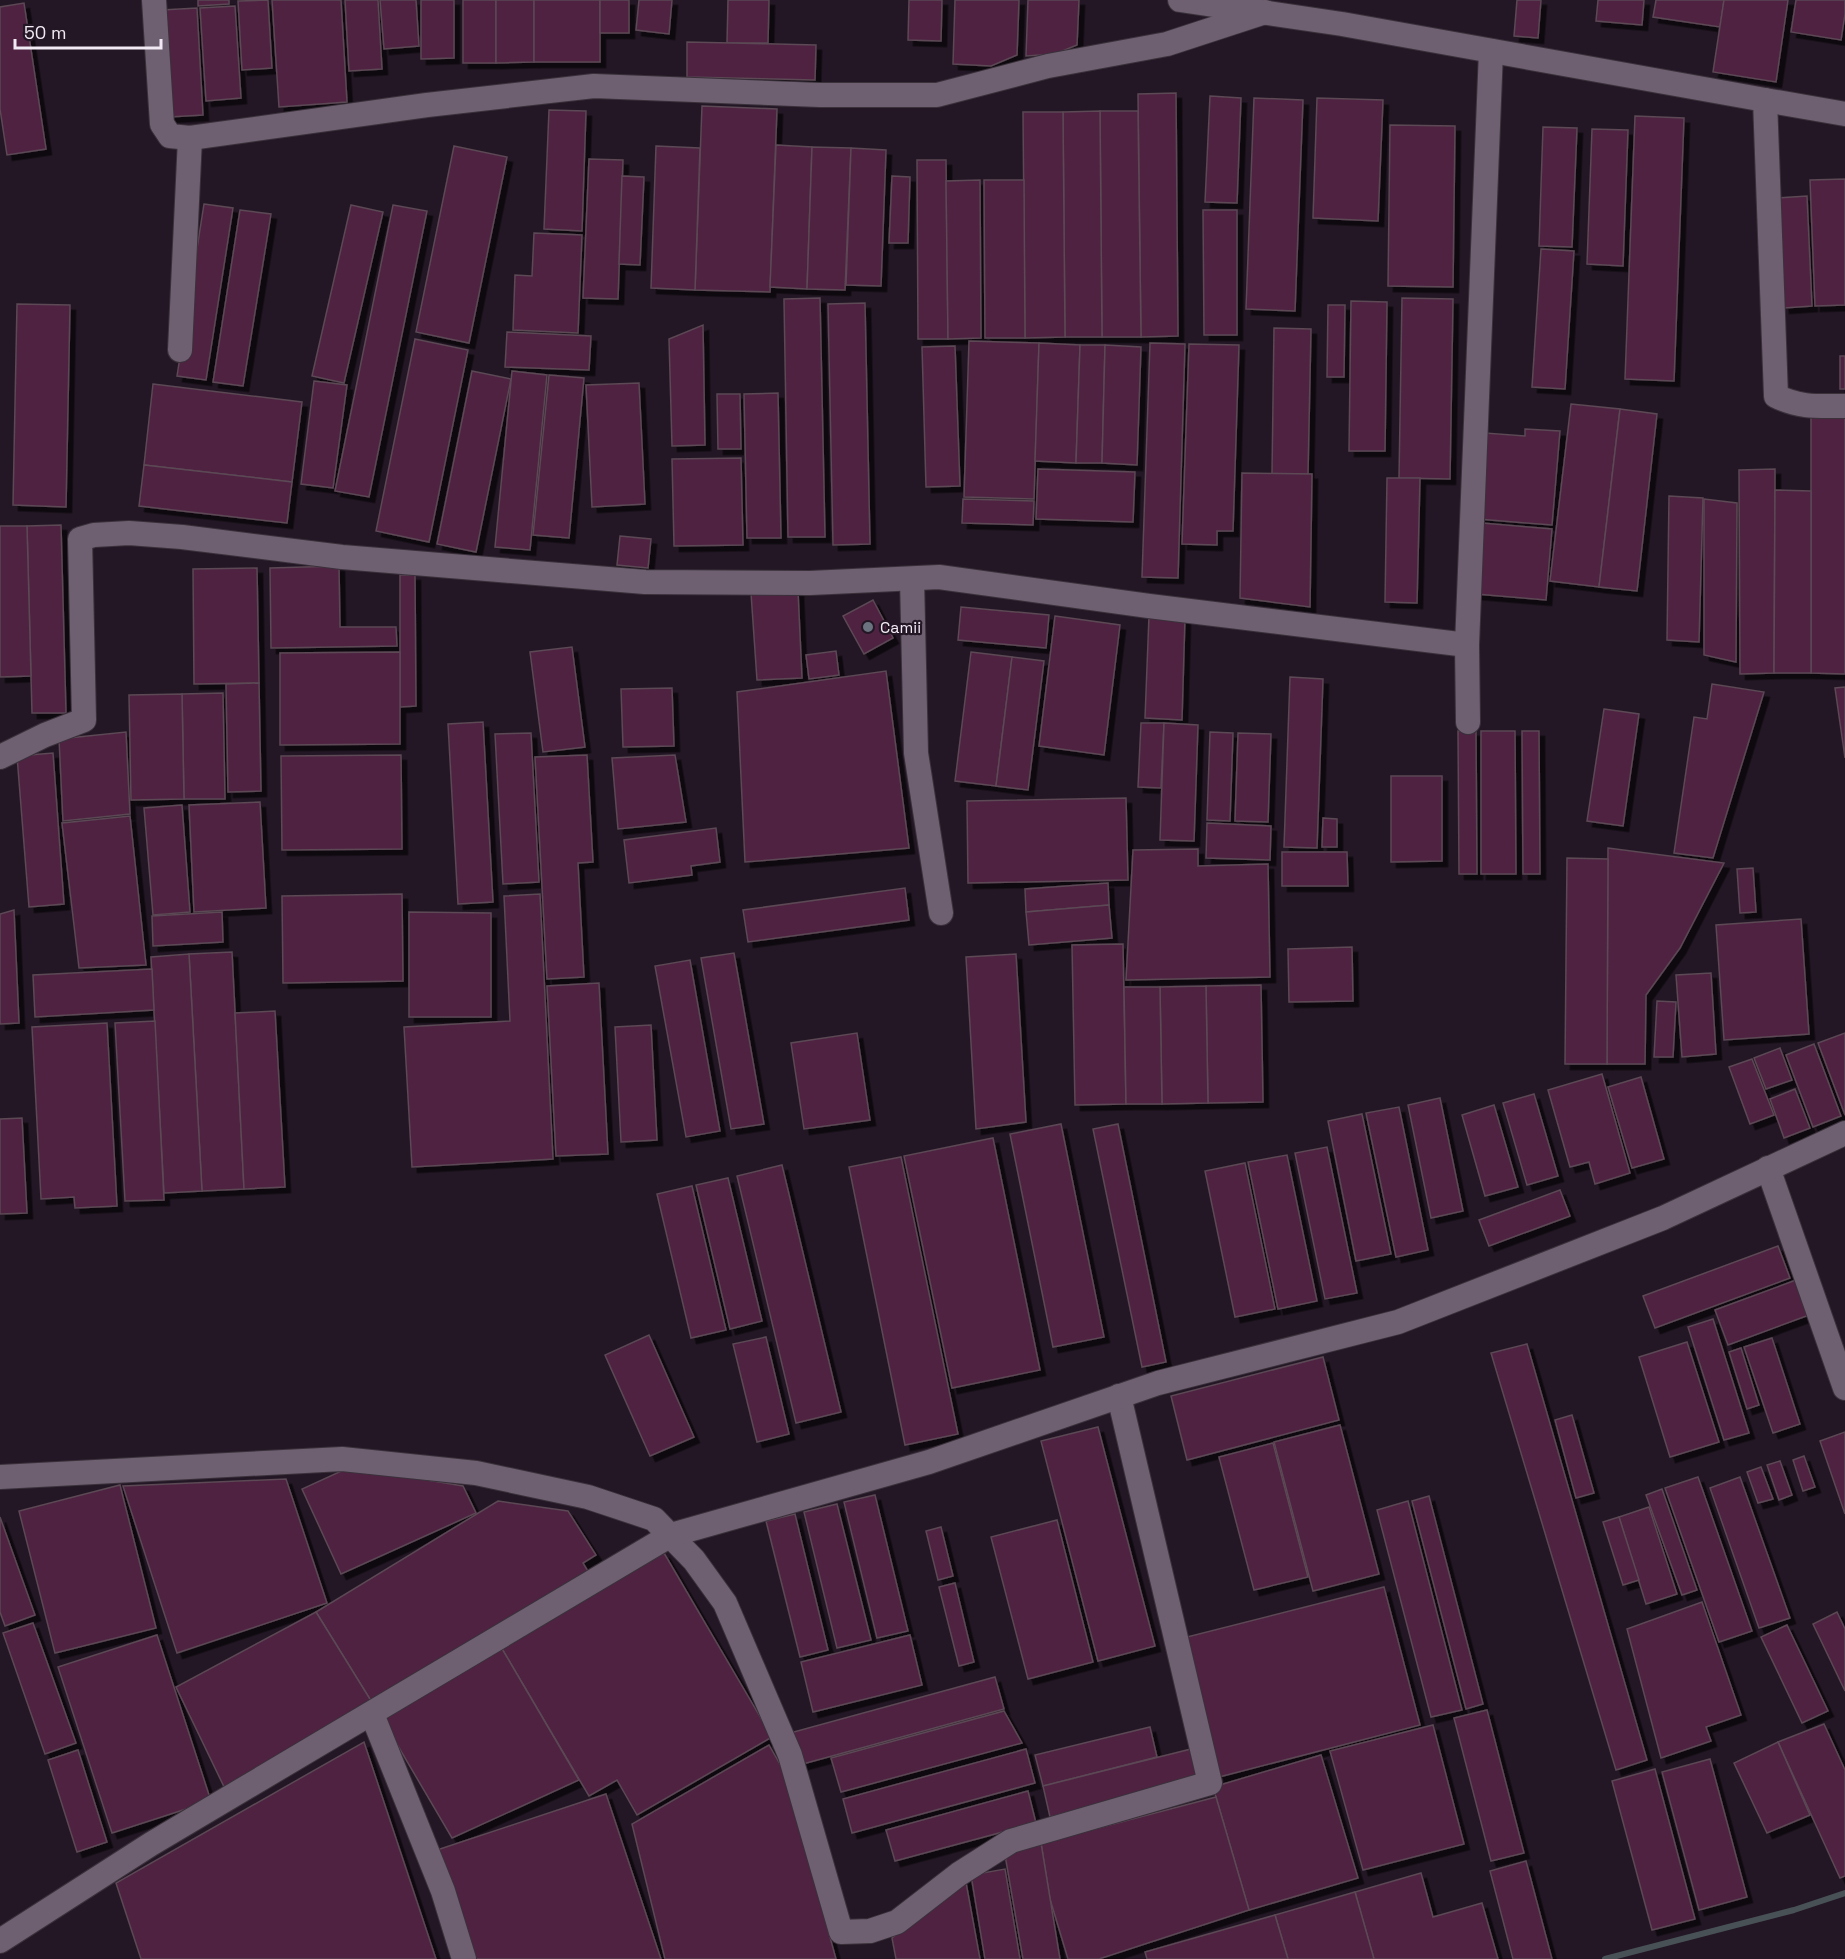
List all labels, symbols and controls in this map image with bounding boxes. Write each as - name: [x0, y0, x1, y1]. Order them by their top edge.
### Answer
- scale bar: [15, 12, 160, 50]
- text: 50 m: [24, 21, 66, 44]
- place label: Camii: [880, 617, 921, 638]
- marker: Camii: [861, 620, 875, 634]

